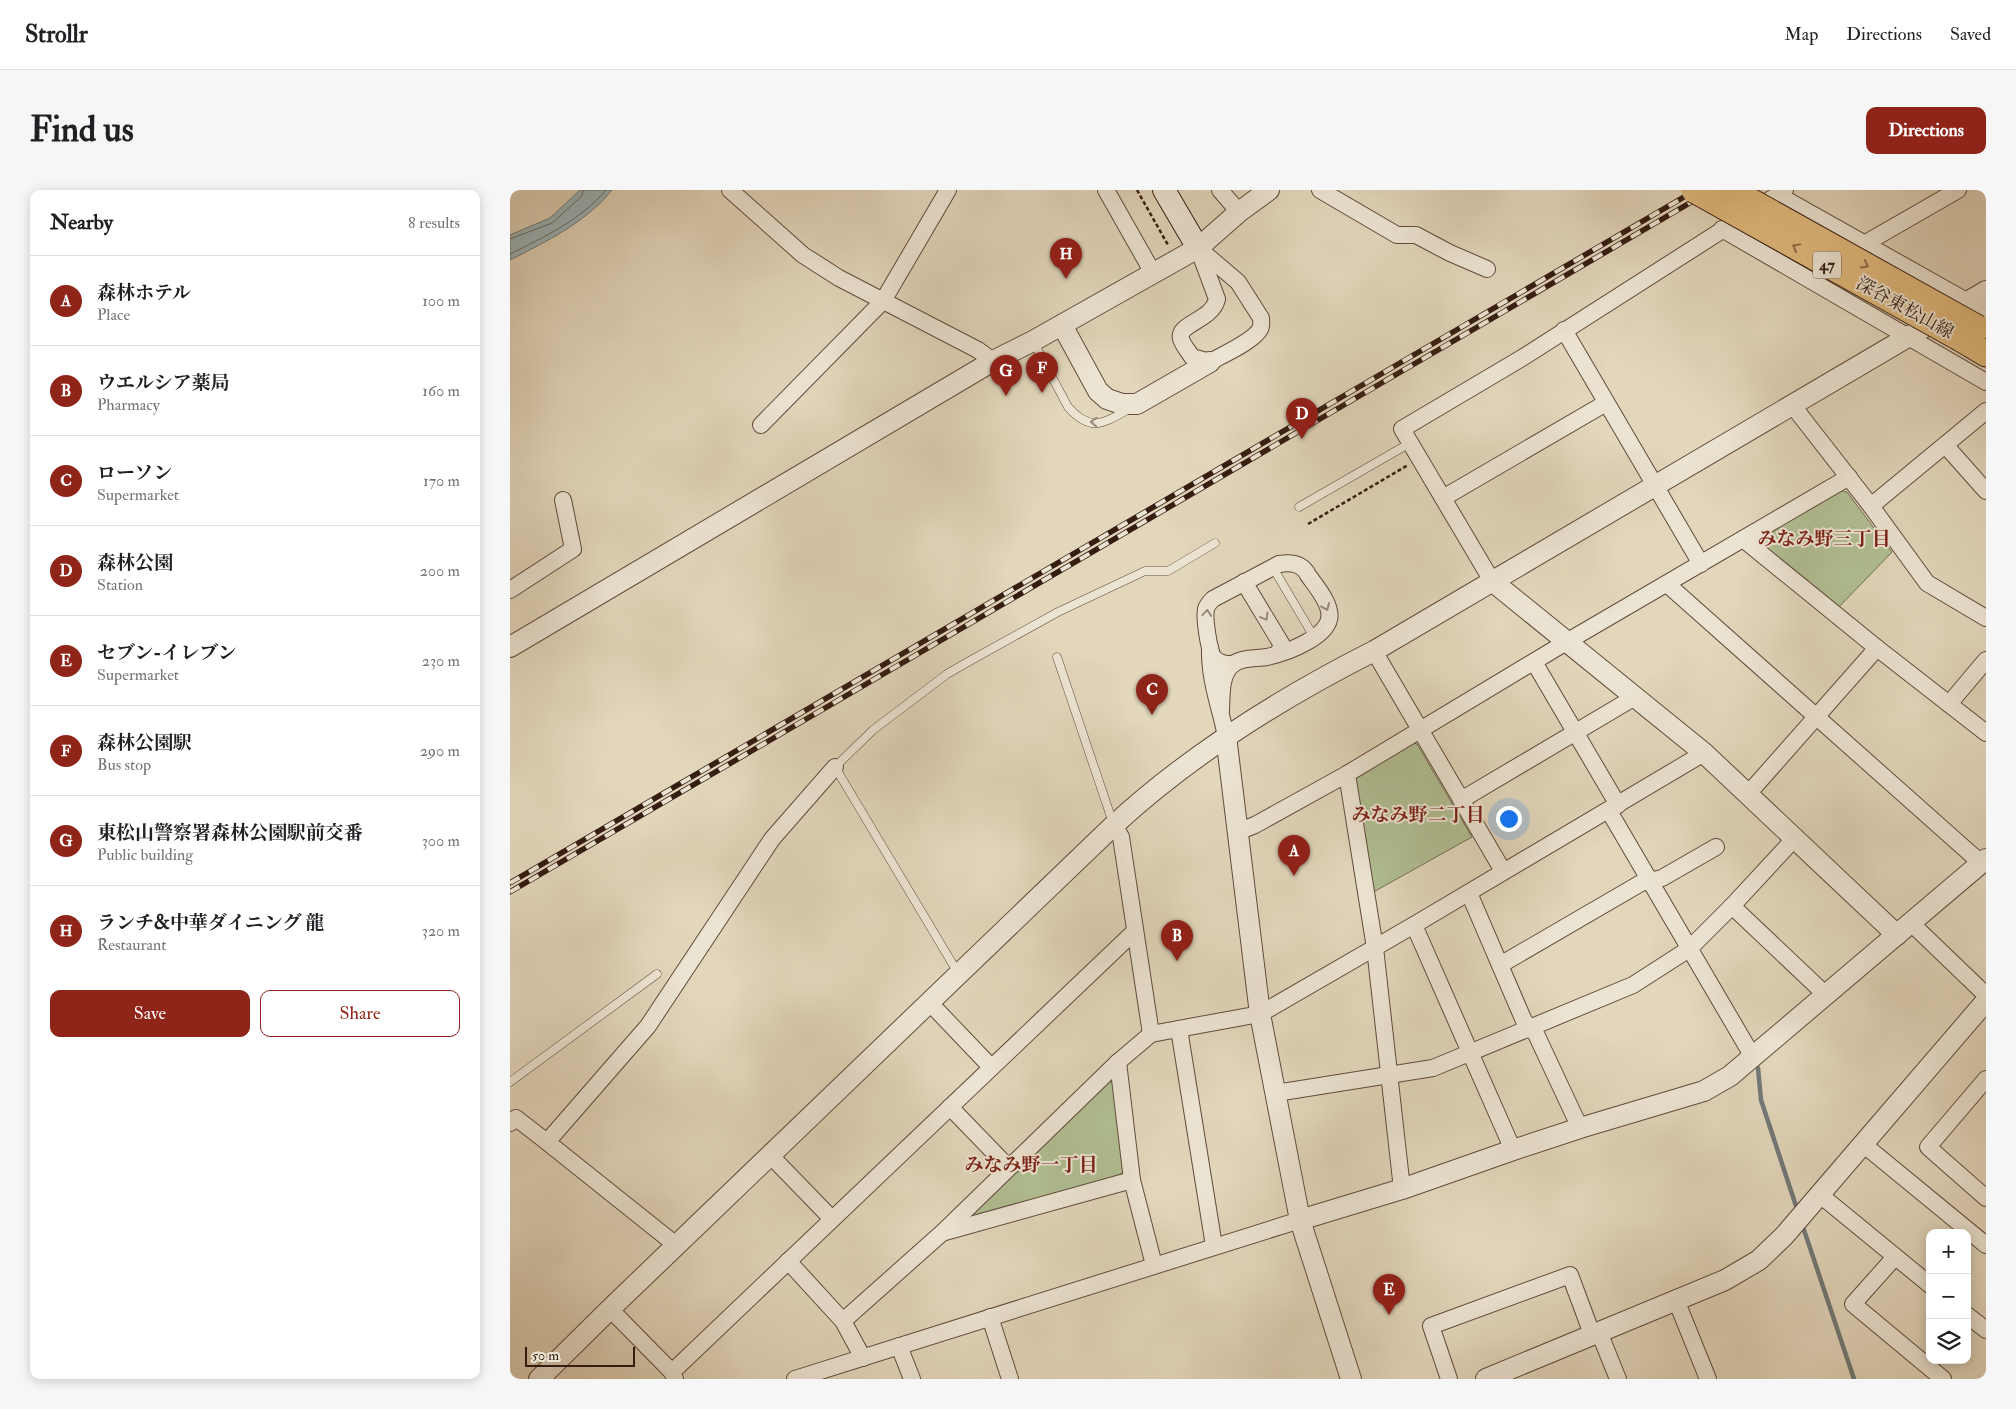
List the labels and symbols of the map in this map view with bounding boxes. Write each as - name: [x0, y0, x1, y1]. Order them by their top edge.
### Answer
- pin: H: [1050, 238, 1082, 279]
- one-way arrow: [1793, 243, 1802, 253]
- road number: 47: [1813, 252, 1841, 278]
- one-way arrow: [1860, 259, 1869, 269]
- street label: 深谷東松山線: [1852, 272, 1958, 344]
- pin: F: [1026, 352, 1058, 393]
- pin: G: [990, 355, 1022, 396]
- pin: D: [1286, 398, 1318, 439]
- one-way arrow: [1089, 417, 1097, 428]
- district label: みなみ野三丁目: [1757, 527, 1891, 551]
- one-way arrow: [1320, 602, 1330, 611]
- one-way arrow: [1202, 609, 1213, 617]
- one-way arrow: [1259, 612, 1269, 621]
- pin: C: [1136, 674, 1168, 715]
- district label: みなみ野二丁目: [1351, 803, 1485, 827]
- your location: [1496, 806, 1522, 832]
- pin: A: [1278, 835, 1310, 876]
- pin: B: [1161, 920, 1193, 961]
- district label: みなみ野一丁目: [964, 1153, 1098, 1177]
- pin: E: [1373, 1274, 1405, 1315]
- scale bar: [525, 1344, 635, 1367]

